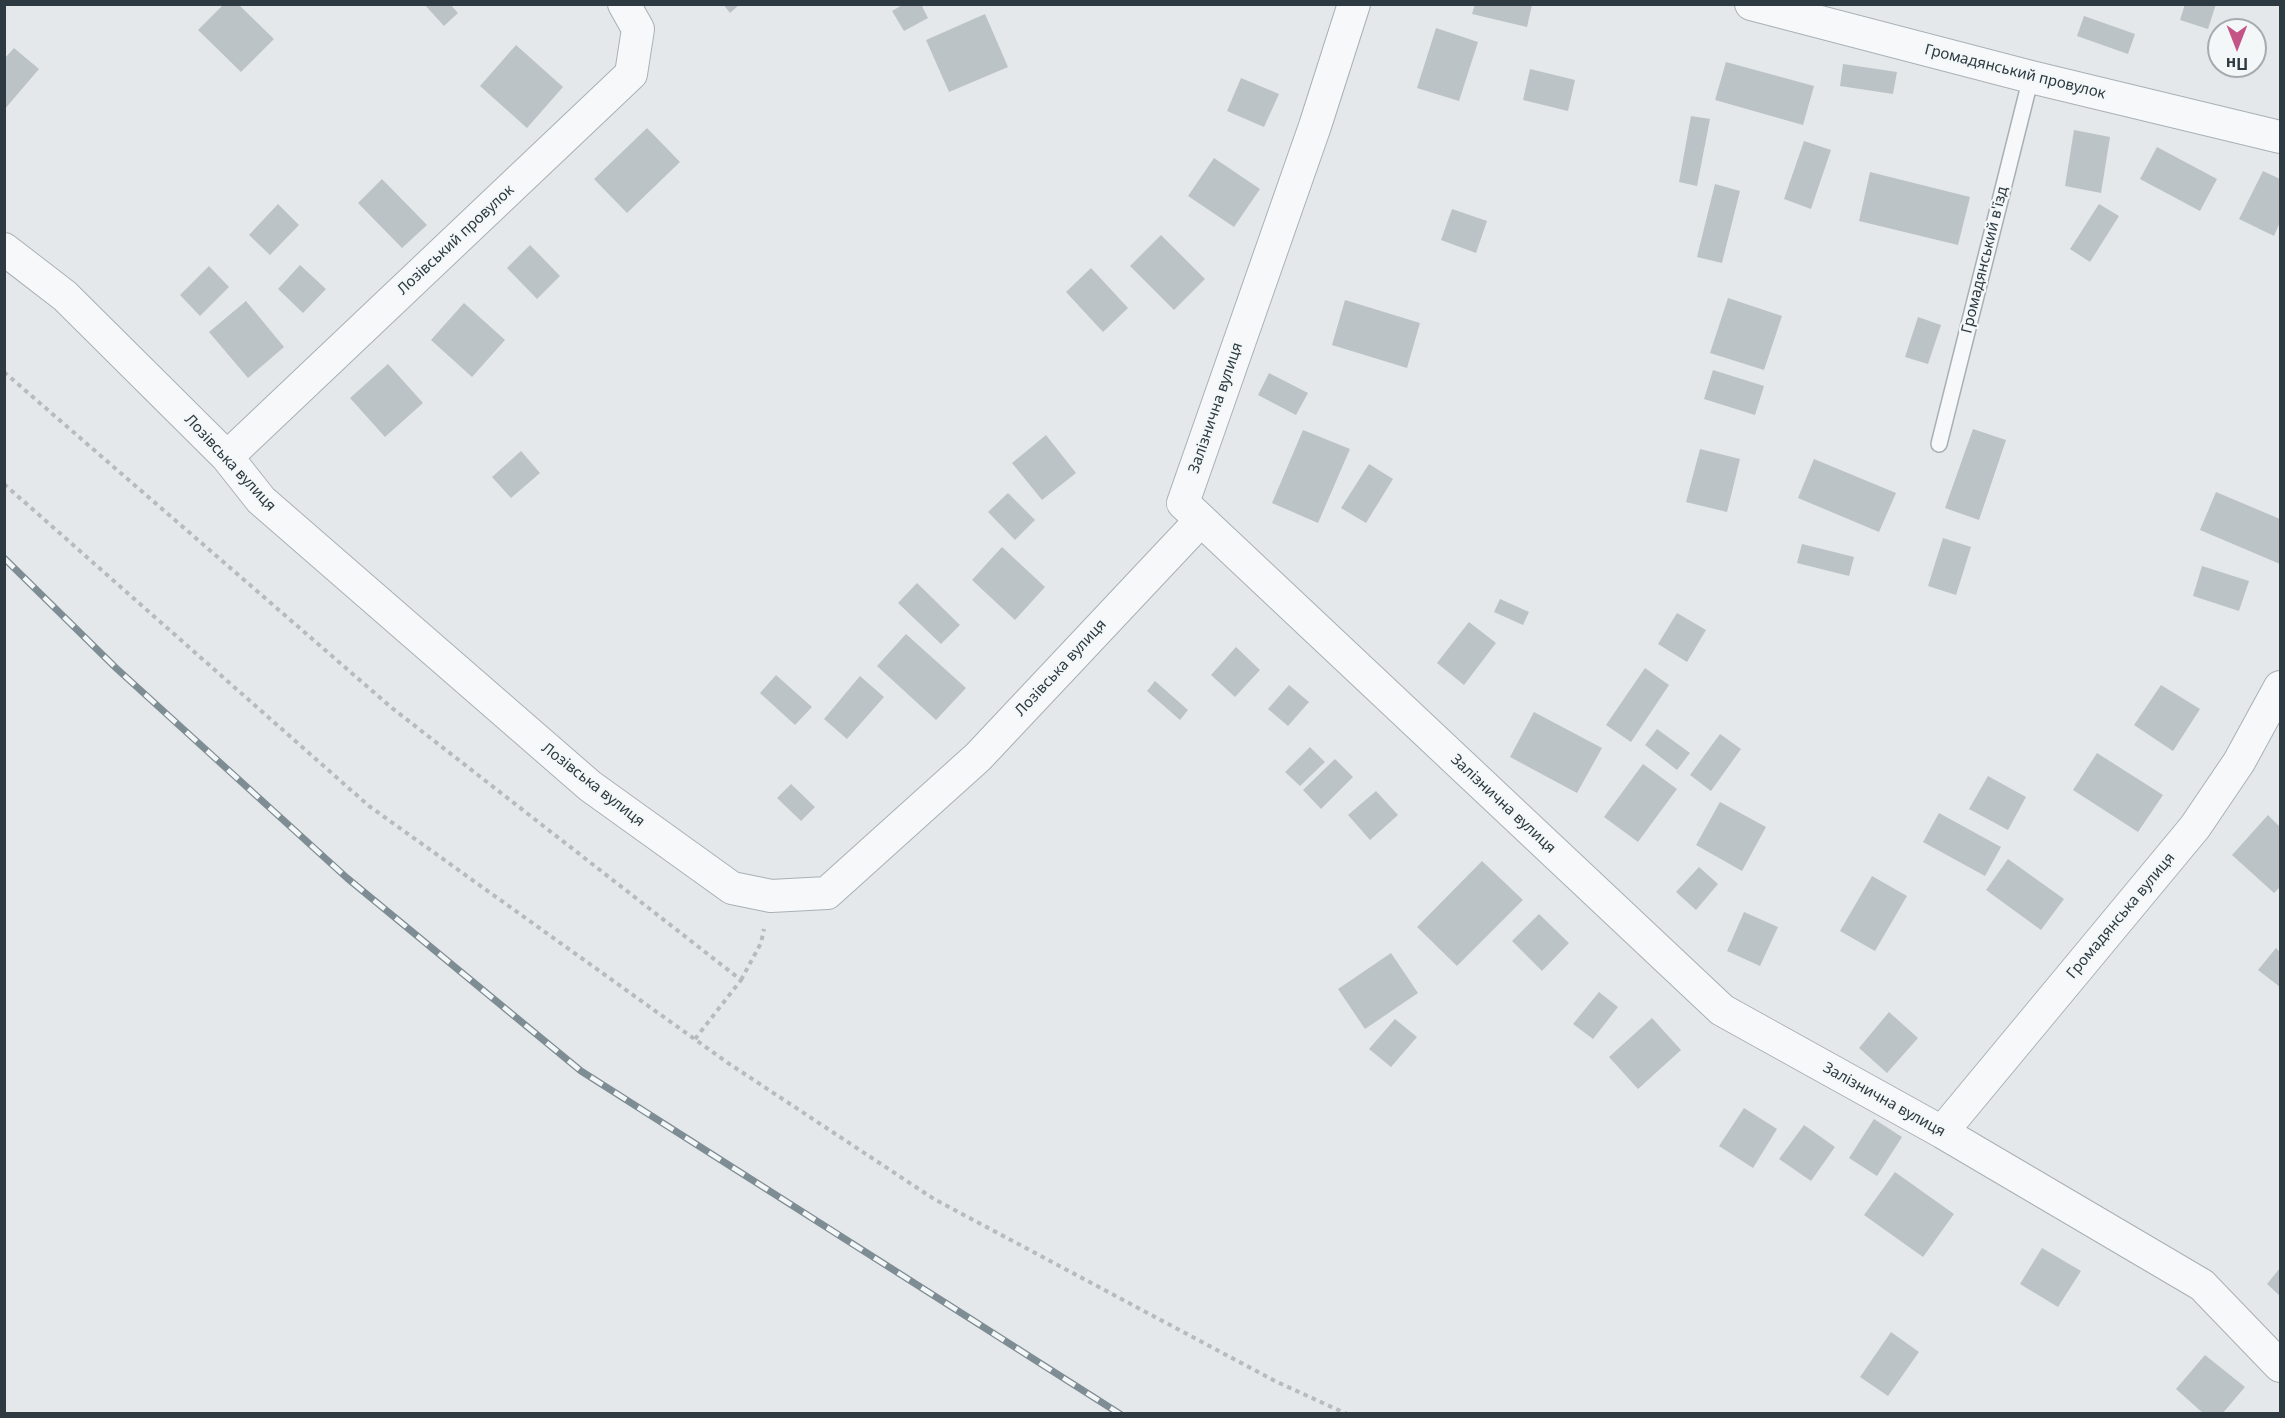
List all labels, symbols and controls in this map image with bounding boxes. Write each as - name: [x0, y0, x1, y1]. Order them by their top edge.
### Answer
- north arrow: [2207, 18, 2267, 78]
- street label: Громадянський провулок: [1923, 41, 2107, 103]
- text: Пн: [2226, 53, 2248, 75]
- street label: Лозівський провулок: [394, 181, 518, 299]
- street label: Громадянський в'їзд: [1958, 185, 2012, 335]
- street label: Залізнична вулиця: [1185, 340, 1247, 476]
- street label: Лозівська вулиця: [181, 411, 279, 515]
- street label: Лозівська вулиця: [1012, 616, 1110, 720]
- street label: Лозівська вулиця: [538, 739, 648, 831]
- street label: Залізнична вулиця: [1447, 751, 1559, 857]
- street label: Громадянська вулиця: [2063, 849, 2179, 983]
- street label: Залізнична вулиця: [1820, 1059, 1948, 1141]

